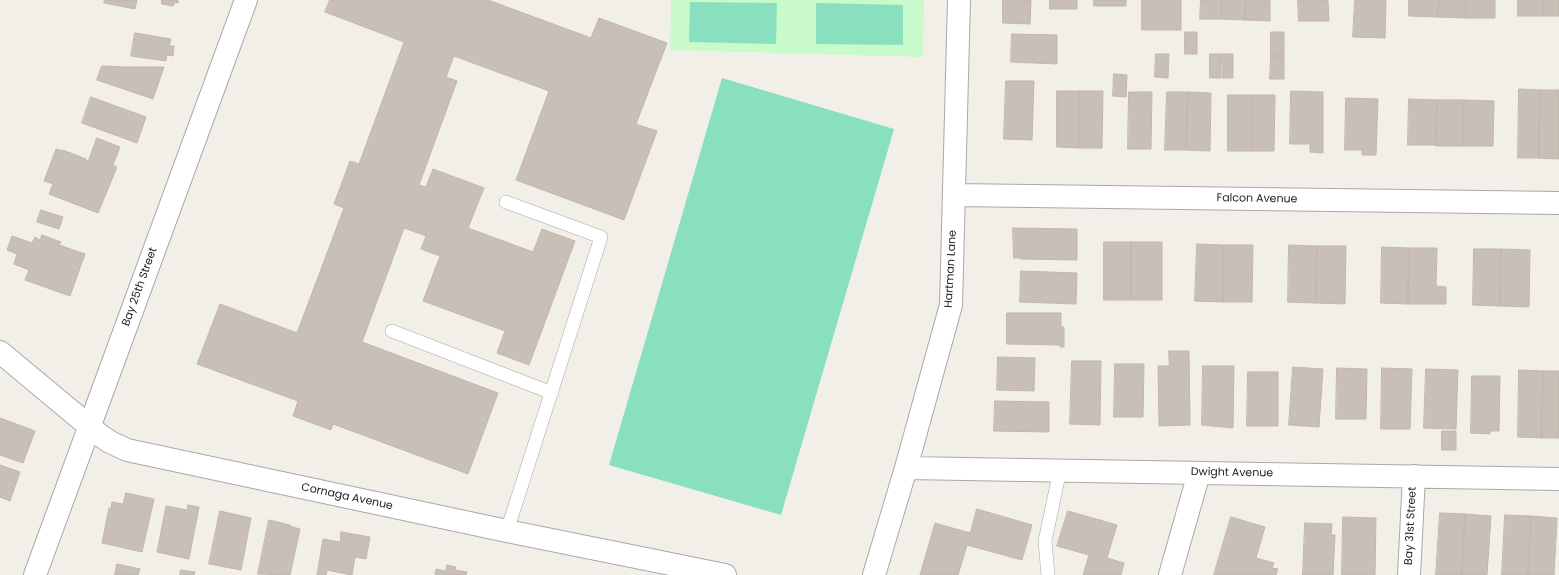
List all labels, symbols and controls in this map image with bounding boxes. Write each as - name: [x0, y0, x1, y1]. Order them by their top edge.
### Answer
- street label: Falcon Avenue: [1217, 192, 1297, 206]
- street label: Hartman Lane: [942, 230, 960, 308]
- street label: Bay 25th Street: [120, 246, 160, 328]
- street label: Dwight Avenue: [1191, 466, 1273, 480]
- street label: Cornaga Avenue: [300, 481, 394, 513]
- street label: Bay 31st Street: [1402, 487, 1420, 565]

